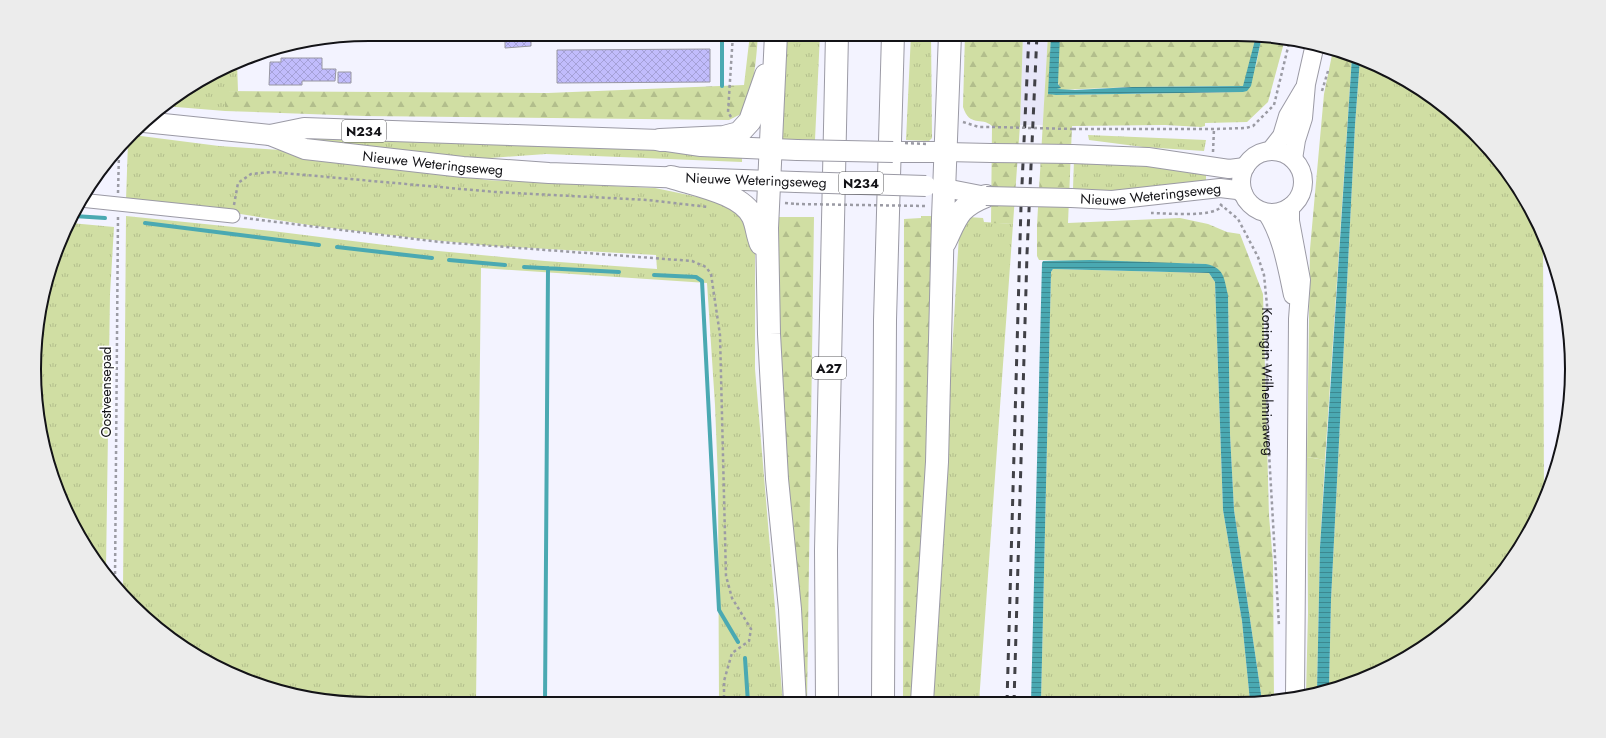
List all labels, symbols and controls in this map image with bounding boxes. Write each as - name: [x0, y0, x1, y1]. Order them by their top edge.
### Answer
- road number: N234: [342, 120, 386, 142]
- street label: Nieuwe Weteringseweg: [361, 146, 504, 180]
- street label: Nieuwe Weteringseweg: [685, 168, 827, 192]
- road number: N234: [839, 172, 883, 194]
- street label: Nieuwe Weteringseweg: [1080, 178, 1222, 210]
- street label: Koningin Wilhelminaweg: [1257, 307, 1279, 456]
- street label: Oostveensepad: [96, 347, 116, 437]
- road number: A27: [812, 357, 846, 379]

